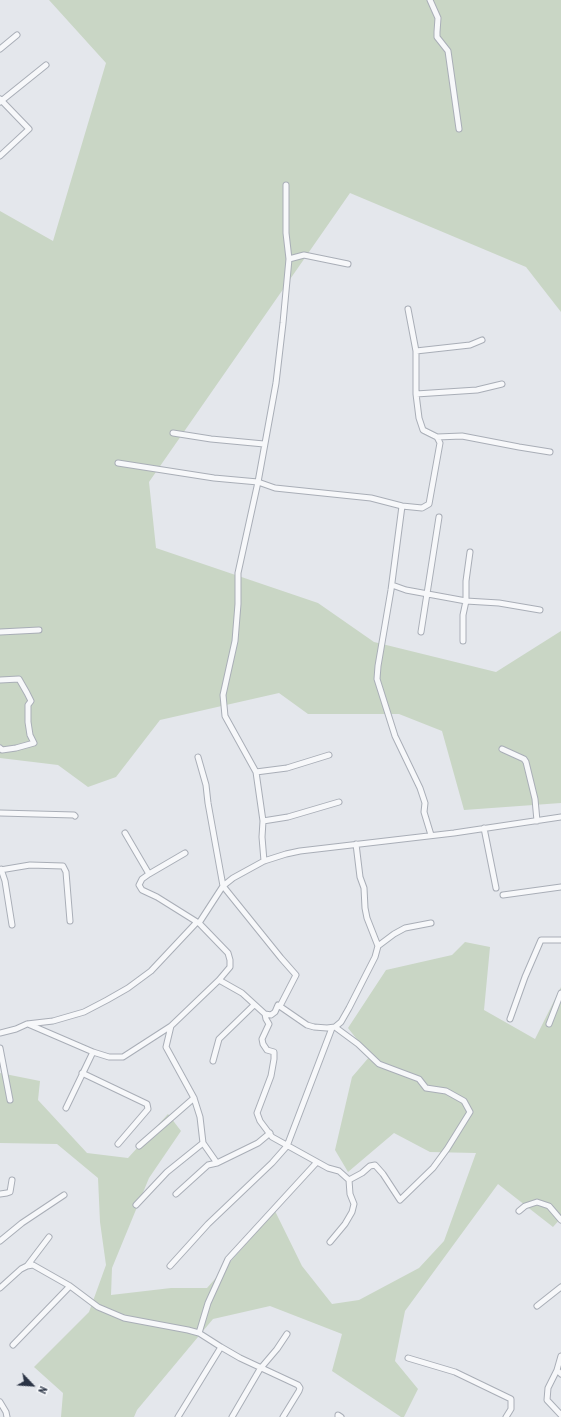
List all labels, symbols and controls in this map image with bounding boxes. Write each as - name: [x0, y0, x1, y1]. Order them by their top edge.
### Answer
- north arrow: [12, 1365, 52, 1405]
- text: N: [35, 1384, 51, 1396]

